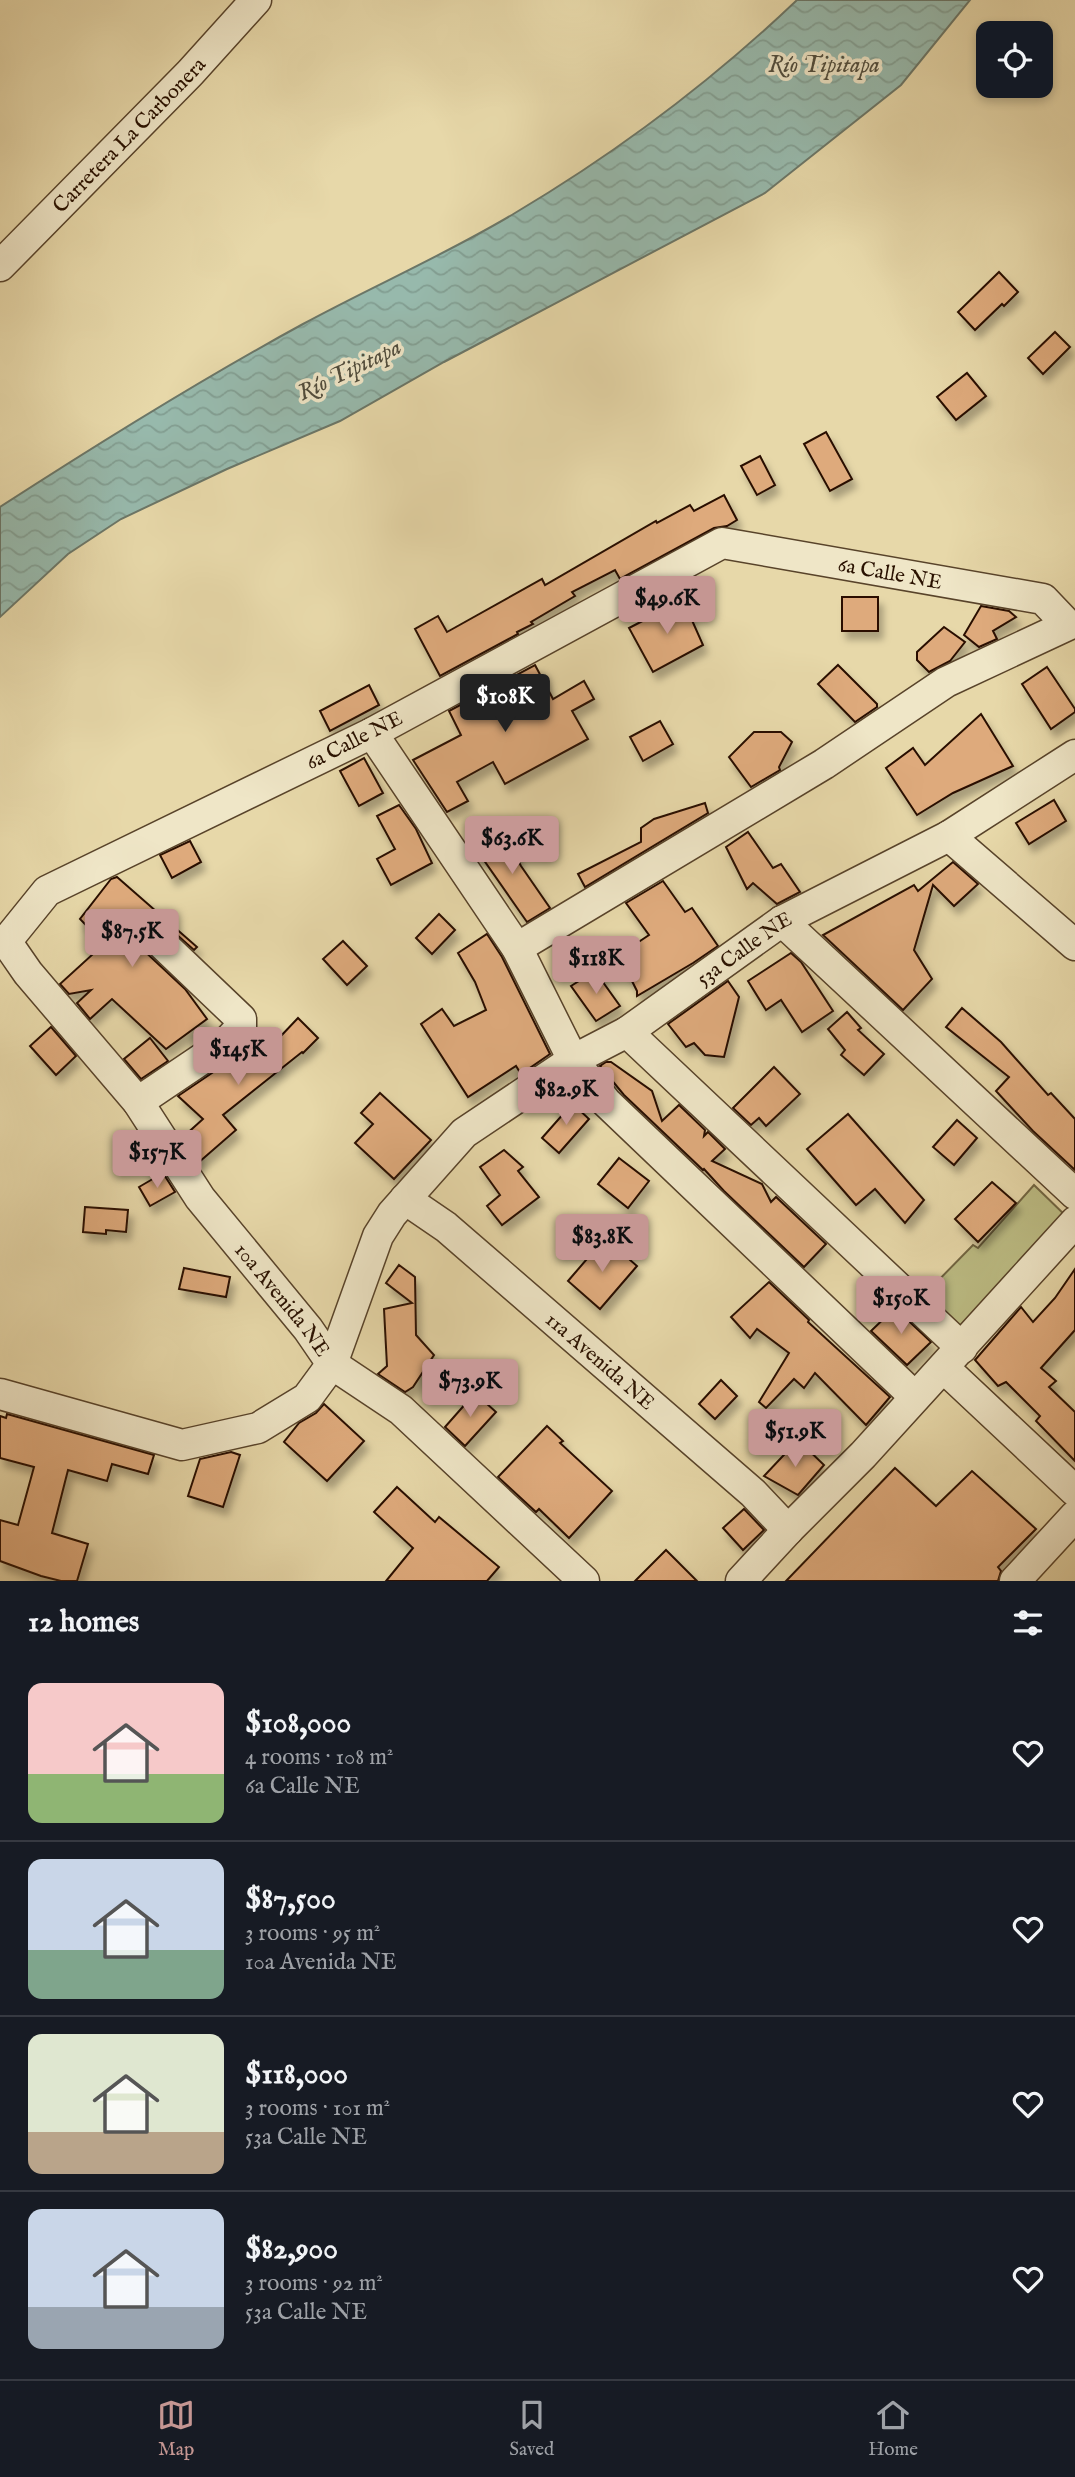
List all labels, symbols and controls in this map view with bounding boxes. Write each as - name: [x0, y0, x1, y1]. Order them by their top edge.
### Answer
- map controls: [976, 21, 1053, 98]
- button: locate: [976, 21, 1053, 98]
- water label: Río Tipitapa: [768, 51, 880, 80]
- street label: Carretera La Carbonera: [48, 52, 213, 220]
- water label: Río Tipitapa: [293, 333, 406, 408]
- street label: 6a Calle NE: [836, 552, 944, 597]
- pin: $49.6K: [610, 576, 724, 636]
- text: $49.6K: [634, 584, 700, 613]
- pin: $108K: [456, 674, 554, 734]
- text: $108K: [476, 682, 534, 711]
- street label: 6a Calle NE: [302, 705, 408, 777]
- pin: $63.6K: [455, 816, 569, 876]
- text: $63.6K: [481, 824, 543, 853]
- street label: 53a Calle NE: [692, 906, 797, 993]
- pin: $87.5K: [75, 909, 189, 969]
- text: $87.5K: [101, 917, 163, 946]
- pin: $118K: [547, 936, 645, 996]
- text: $118K: [568, 944, 624, 973]
- pin: $145K: [189, 1028, 287, 1087]
- text: $145K: [209, 1035, 267, 1064]
- pin: $82.9K: [509, 1068, 623, 1127]
- text: $82.9K: [534, 1075, 598, 1104]
- pin: $157K: [108, 1130, 206, 1190]
- text: $157K: [128, 1138, 186, 1167]
- pin: $83.8K: [545, 1214, 659, 1274]
- text: $83.8K: [572, 1222, 632, 1251]
- street label: 10a Avenida NE: [228, 1238, 335, 1363]
- pin: $150K: [852, 1276, 950, 1336]
- text: $150K: [872, 1284, 930, 1313]
- street label: 11a Avenida NE: [539, 1307, 660, 1417]
- pin: $73.9K: [413, 1360, 527, 1419]
- text: $73.9K: [438, 1367, 502, 1396]
- pin: $51.9K: [738, 1410, 852, 1469]
- text: $51.9K: [764, 1417, 826, 1446]
- text: 12 homes: [28, 1604, 139, 1642]
- icon: filters: [1009, 1604, 1047, 1642]
- text: $108,000: [245, 1705, 351, 1743]
- icon: home: [84, 1711, 168, 1795]
- icon: heart: [1009, 1734, 1047, 1772]
- text: 4 rooms · 108 m²: [245, 1743, 393, 1772]
- text: 6a Calle NE: [245, 1772, 360, 1801]
- text: $87,500: [245, 1881, 336, 1919]
- icon: home: [84, 1887, 168, 1971]
- icon: heart: [1009, 1910, 1047, 1948]
- text: 3 rooms · 95 m²: [245, 1919, 380, 1948]
- text: 10a Avenida NE: [245, 1948, 397, 1977]
- text: $118,000: [245, 2056, 348, 2094]
- icon: home: [84, 2062, 168, 2146]
- icon: heart: [1009, 2085, 1047, 2123]
- text: 3 rooms · 101 m²: [245, 2094, 390, 2123]
- text: 53a Calle NE: [245, 2123, 367, 2152]
- text: $82,900: [245, 2231, 338, 2269]
- icon: home: [84, 2237, 168, 2321]
- icon: heart: [1009, 2260, 1047, 2298]
- text: 3 rooms · 92 m²: [245, 2269, 383, 2298]
- text: 53a Calle NE: [245, 2298, 367, 2327]
- tab: Map: [157, 2396, 195, 2462]
- tab: Saved: [509, 2396, 554, 2462]
- tab: Home: [868, 2396, 918, 2462]

